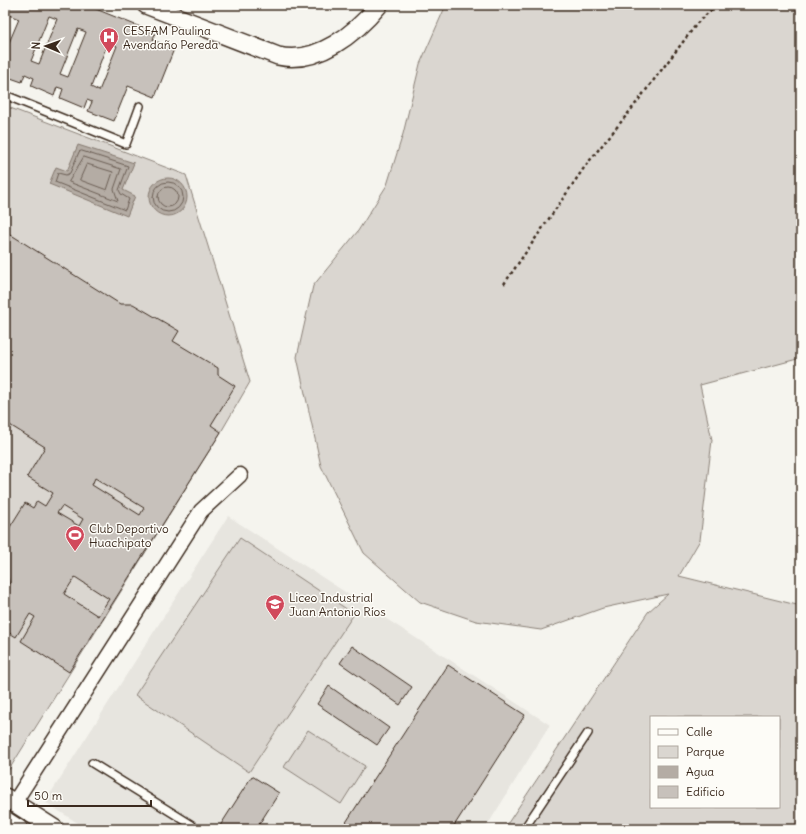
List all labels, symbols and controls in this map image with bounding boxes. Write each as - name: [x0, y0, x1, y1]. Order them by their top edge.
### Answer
- place label: CESFAM Paulina Avendaño Pereda: [123, 23, 219, 52]
- north arrow: [26, 26, 66, 66]
- hospital icon: CESFAM Paulina Avendaño Pereda: [98, 26, 120, 54]
- text: N: [29, 42, 43, 50]
- place label: Club Deportivo Huachipato: [89, 521, 169, 550]
- sports icon: Club Deportivo Huachipato: [64, 524, 86, 552]
- place label: Liceo Industrial Juan Antonio Ríos: [289, 590, 386, 619]
- school or university icon: Liceo Industrial Juan Antonio Ríos: [264, 593, 286, 621]
- legend: [650, 716, 780, 808]
- text: Calle: [686, 724, 713, 739]
- text: Parque: [686, 744, 725, 759]
- text: Agua: [686, 764, 714, 779]
- scale bar: [28, 782, 151, 808]
- text: Edificio: [686, 784, 725, 799]
- text: 50 m: [34, 788, 63, 803]

